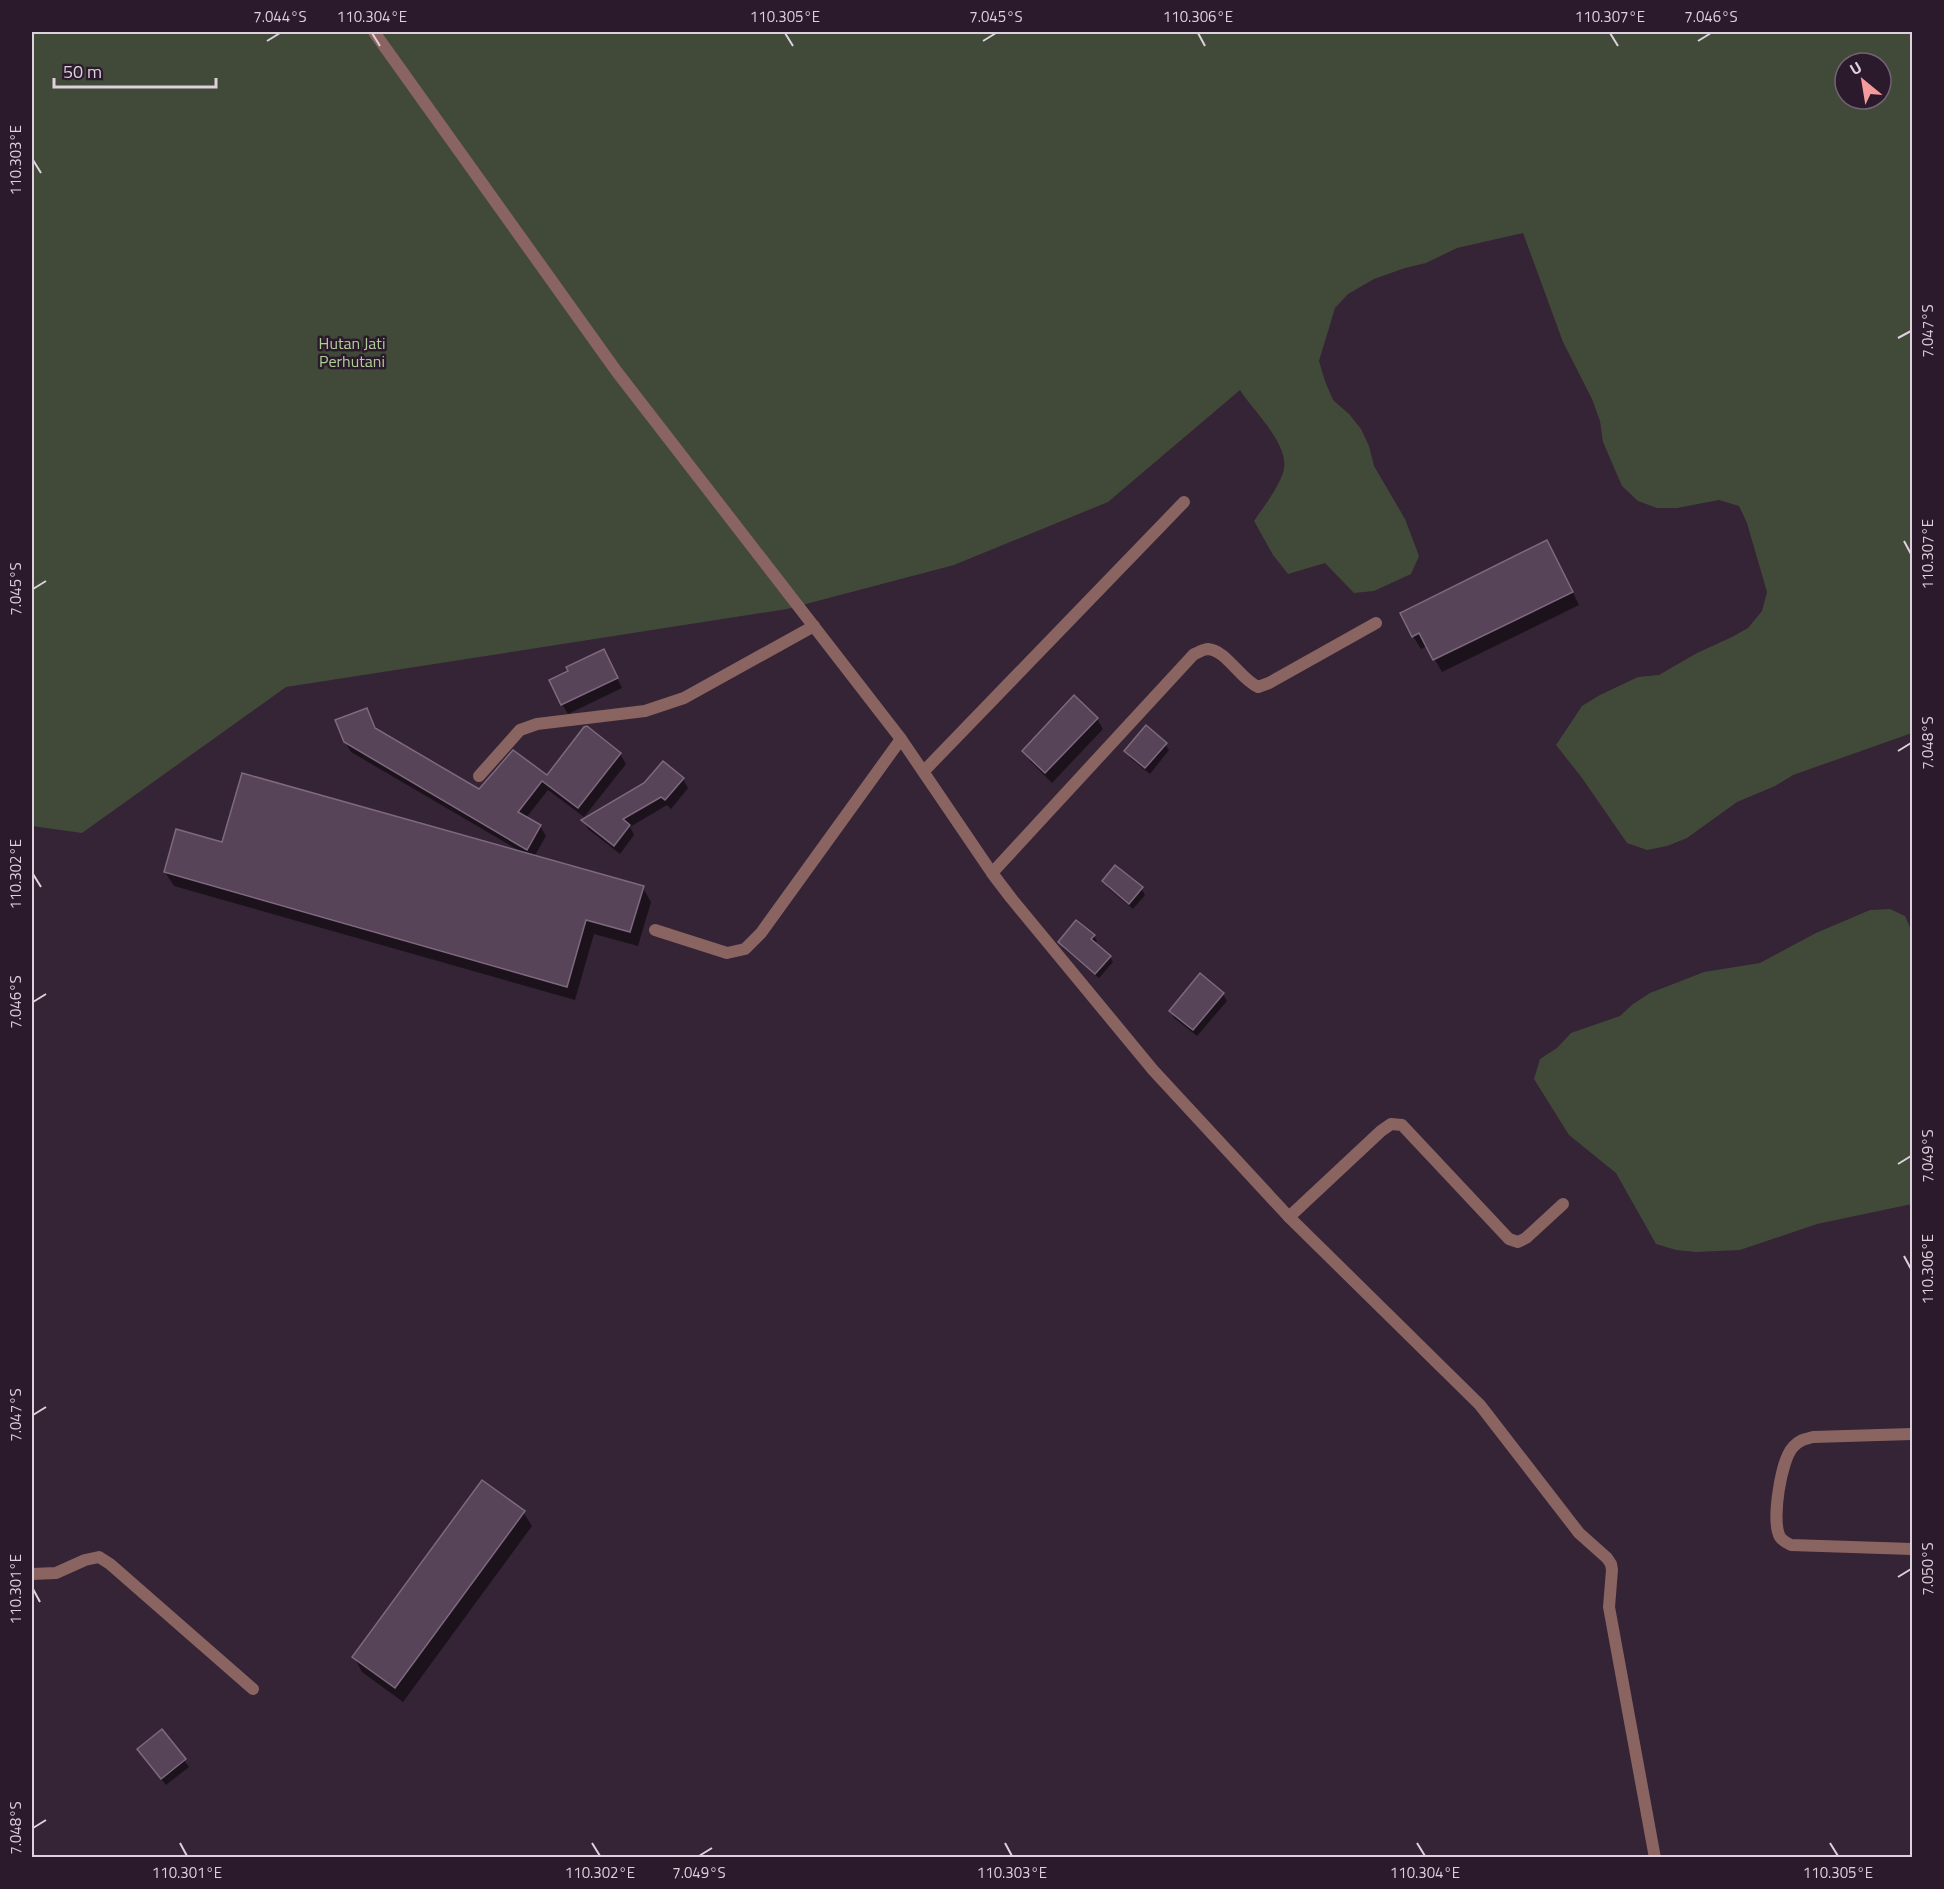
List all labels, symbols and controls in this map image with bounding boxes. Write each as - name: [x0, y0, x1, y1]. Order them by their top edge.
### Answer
- text: 7.044°S: [253, 5, 307, 28]
- text: 110.304°E: [337, 5, 407, 28]
- text: 110.305°E: [750, 5, 820, 28]
- text: 7.045°S: [969, 5, 1023, 28]
- text: 110.306°E: [1163, 5, 1233, 28]
- text: 110.307°E: [1575, 5, 1645, 28]
- text: 7.046°S: [1684, 5, 1738, 28]
- scale bar: [54, 51, 216, 89]
- north arrow: [1833, 51, 1893, 111]
- text: U: [1845, 55, 1866, 81]
- text: 50 m: [63, 58, 102, 85]
- text: 110.303°E: [4, 125, 27, 195]
- text: 7.047°S: [1916, 304, 1939, 358]
- park label: Hutan Jati Perhutani: [319, 331, 385, 373]
- text: 110.307°E: [1916, 519, 1939, 589]
- text: 7.045°S: [4, 562, 27, 616]
- text: 7.048°S: [1916, 716, 1939, 770]
- text: 110.302°E: [4, 839, 27, 909]
- text: 7.046°S: [4, 975, 27, 1029]
- text: 7.049°S: [1916, 1129, 1939, 1183]
- text: 110.306°E: [1916, 1234, 1939, 1304]
- text: 7.047°S: [4, 1388, 27, 1442]
- text: 7.050°S: [1916, 1542, 1939, 1596]
- text: 110.301°E: [4, 1554, 27, 1624]
- text: 7.048°S: [4, 1801, 27, 1855]
- text: 110.301°E: [152, 1861, 222, 1884]
- text: 110.302°E: [565, 1861, 635, 1884]
- text: 7.049°S: [672, 1861, 726, 1884]
- text: 110.303°E: [977, 1861, 1047, 1884]
- text: 110.304°E: [1390, 1861, 1460, 1884]
- text: 110.305°E: [1803, 1861, 1873, 1884]

